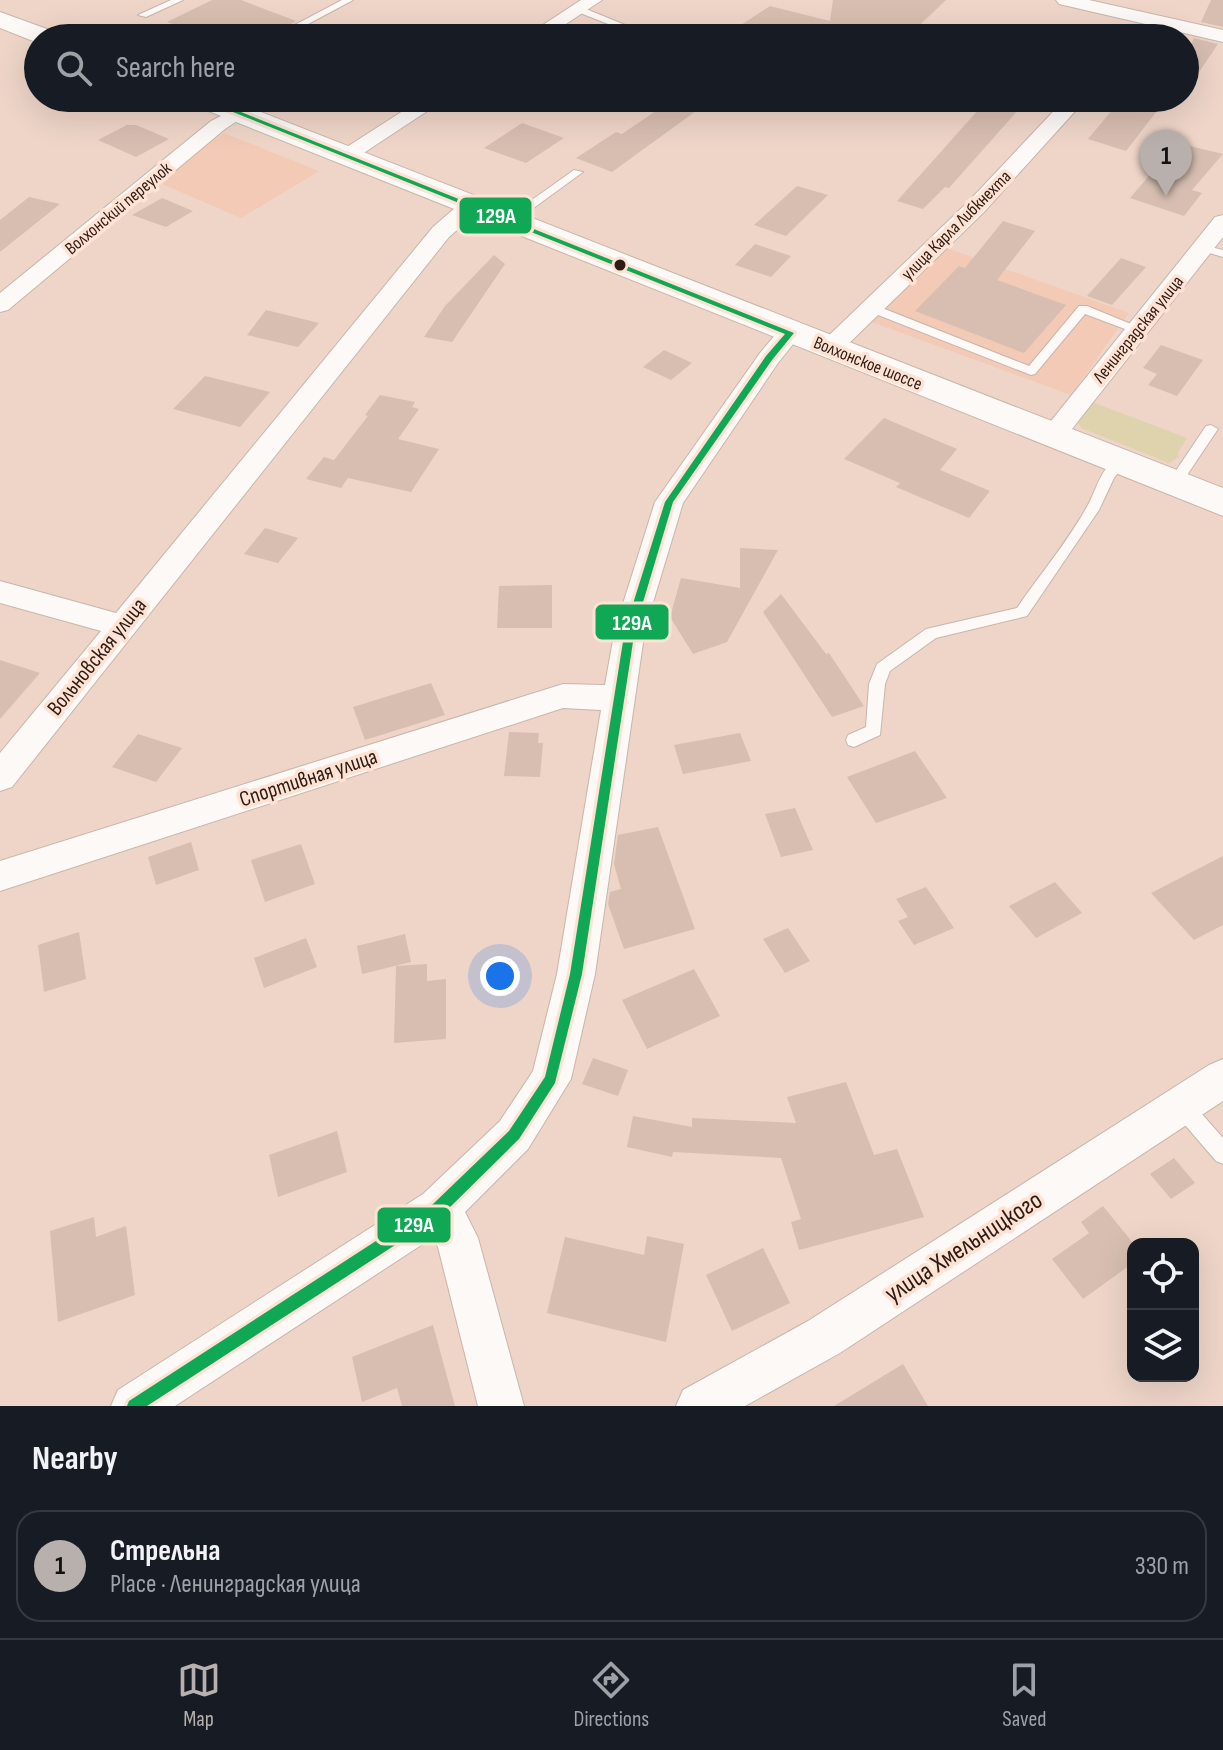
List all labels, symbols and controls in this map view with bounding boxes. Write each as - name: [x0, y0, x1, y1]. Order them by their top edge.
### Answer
- search box: [24, 24, 1199, 112]
- icon: search: [52, 46, 96, 90]
- text: Search here: [116, 50, 235, 86]
- pin: 1: [1140, 130, 1192, 196]
- street label: Волхонский переулок: [61, 158, 176, 259]
- street label: улица Карла Либкнехта: [897, 166, 1015, 284]
- line badge: 129А: [458, 196, 533, 235]
- text: 129А: [476, 203, 516, 230]
- unlabelled marker: [612, 257, 628, 273]
- street label: Ленинградская улица: [1088, 271, 1188, 388]
- street label: Волхонское шоссе: [811, 332, 925, 395]
- street label: Вольновская улица: [42, 593, 153, 721]
- line badge: 129А: [594, 603, 670, 641]
- text: 129А: [612, 610, 652, 637]
- street label: Спортивная улица: [236, 743, 381, 813]
- your location: [480, 956, 520, 996]
- street label: улица Хмельницкого: [879, 1185, 1048, 1310]
- line badge: 129А: [376, 1206, 452, 1244]
- text: 129А: [394, 1212, 434, 1239]
- map controls: [1127, 1238, 1199, 1382]
- button: locate: [1127, 1238, 1199, 1310]
- button: layers: [1127, 1310, 1199, 1382]
- text: Nearby: [32, 1438, 118, 1479]
- text: Стрельна: [110, 1533, 220, 1569]
- text: 1: [55, 1551, 65, 1582]
- text: 330 m: [1135, 1551, 1189, 1582]
- text: Place · Ленинградская улица: [110, 1569, 361, 1600]
- tab: Map: [177, 1658, 221, 1733]
- tab: Directions: [574, 1658, 649, 1733]
- tab: Saved: [1002, 1658, 1046, 1733]

